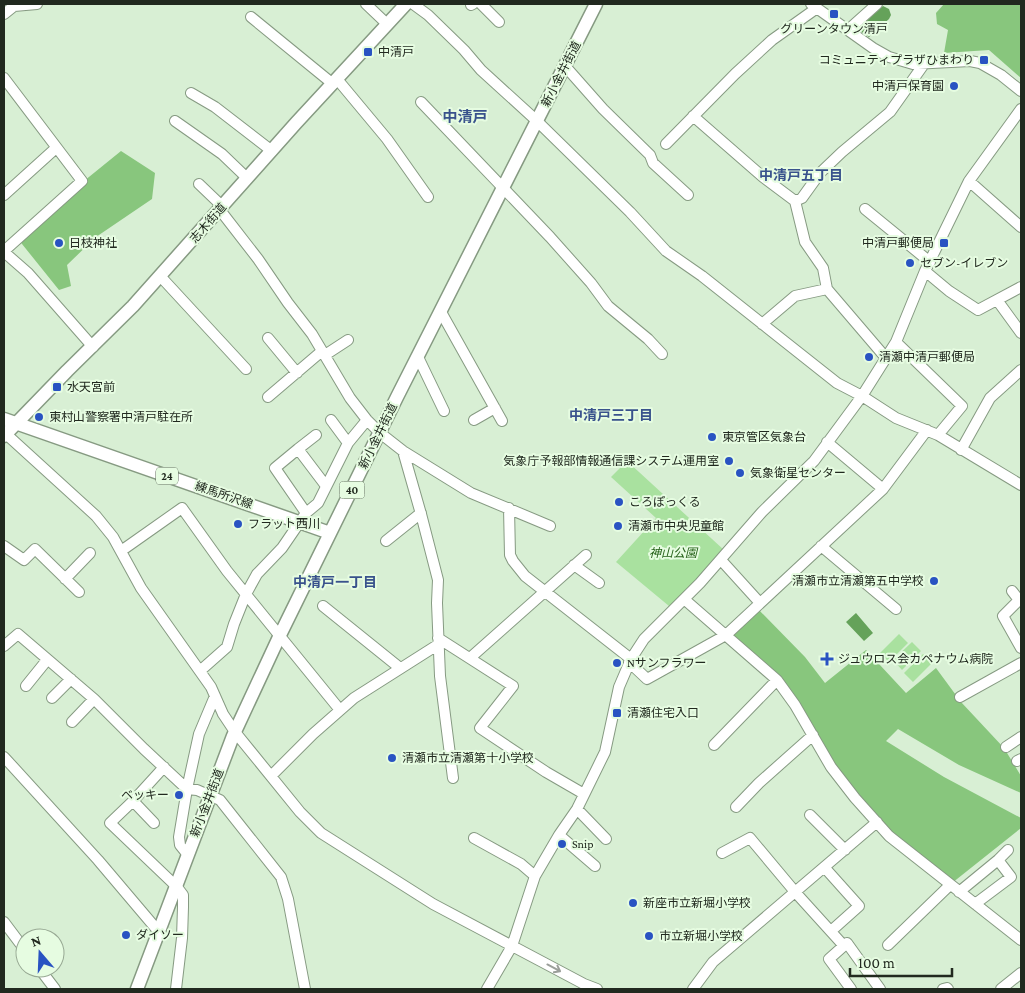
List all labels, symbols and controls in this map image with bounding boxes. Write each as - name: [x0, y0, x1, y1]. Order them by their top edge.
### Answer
- marker: グリーンタウン清戸: [828, 8, 840, 20]
- place label: グリーンタウン清戸: [780, 22, 888, 36]
- street label: 新小金井街道: [538, 39, 584, 109]
- place label: 中清戸: [378, 45, 414, 59]
- marker: 中清戸: [362, 46, 374, 58]
- place label: コミュニティプラザひまわり: [819, 53, 974, 67]
- marker: コミュニティプラザひまわり: [978, 54, 990, 66]
- place label: 中清戸保育園: [872, 79, 944, 93]
- marker: 中清戸保育園: [948, 80, 960, 92]
- district label: 中清戸: [442, 109, 488, 125]
- district label: 中清戸五丁目: [759, 167, 843, 183]
- street label: 志木街道: [187, 200, 229, 246]
- place label: 日枝神社: [69, 236, 117, 250]
- place label: 中清戸郵便局: [862, 236, 934, 250]
- marker: 日枝神社: [53, 237, 65, 249]
- marker: 中清戸郵便局: [938, 237, 950, 249]
- place label: セブン-イレブン: [920, 256, 1008, 270]
- marker: セブン-イレブン: [904, 257, 916, 269]
- place label: 清瀬中清戸郵便局: [879, 350, 975, 364]
- marker: 清瀬中清戸郵便局: [863, 351, 875, 363]
- place label: 水天宮前: [67, 380, 115, 394]
- marker: 水天宮前: [51, 381, 63, 393]
- street label: 新小金井街道: [356, 401, 400, 471]
- district label: 中清戸三丁目: [569, 407, 653, 423]
- place label: 東村山警察署中清戸駐在所: [49, 410, 193, 424]
- marker: 東村山警察署中清戸駐在所: [33, 411, 45, 423]
- place label: 東京管区気象台: [722, 430, 806, 444]
- marker: 東京管区気象台: [706, 431, 718, 443]
- place label: 気象庁予報部情報通信課システム運用室: [503, 454, 719, 468]
- marker: 気象庁予報部情報通信課システム運用室: [723, 455, 735, 467]
- place label: 気象衛星センター: [750, 466, 846, 480]
- marker: 気象衛星センター: [734, 467, 746, 479]
- road number: 24: [156, 468, 178, 484]
- street label: 練馬所沢線: [193, 479, 255, 511]
- road number: 40: [340, 482, 364, 498]
- place label: ころぽっくる: [629, 495, 701, 509]
- marker: ころぽっくる: [613, 496, 625, 508]
- place label: フラット西川: [248, 517, 320, 531]
- marker: フラット西川: [232, 518, 244, 530]
- place label: 清瀬市中央児童館: [628, 519, 724, 533]
- marker: 清瀬市中央児童館: [612, 520, 624, 532]
- park label: 神山公園: [649, 546, 699, 560]
- district label: 中清戸一丁目: [293, 574, 377, 590]
- place label: 清瀬市立清瀬第五中学校: [792, 574, 924, 588]
- marker: 清瀬市立清瀬第五中学校: [928, 575, 940, 587]
- marker: ジュウロス会カペナウム病院: [820, 652, 834, 666]
- place label: ジュウロス会カペナウム病院: [838, 652, 993, 666]
- place label: Nサンフラワー: [627, 656, 707, 670]
- marker: Nサンフラワー: [611, 657, 623, 669]
- place label: 清瀬住宅入口: [627, 706, 699, 720]
- marker: 清瀬住宅入口: [611, 707, 623, 719]
- place label: 清瀬市立清瀬第十小学校: [402, 751, 534, 765]
- marker: 清瀬市立清瀬第十小学校: [386, 752, 398, 764]
- street label: 新小金井街道: [188, 767, 226, 839]
- place label: ベッキー: [121, 788, 169, 802]
- marker: ベッキー: [173, 789, 185, 801]
- place label: Snip: [572, 837, 594, 851]
- marker: Snip: [556, 838, 568, 850]
- place label: 新座市立新堀小学校: [643, 896, 751, 910]
- marker: 新座市立新堀小学校: [627, 897, 639, 909]
- north arrow: [15, 928, 65, 978]
- place label: ダイソー: [136, 928, 184, 942]
- marker: ダイソー: [120, 929, 132, 941]
- place label: 市立新堀小学校: [659, 929, 743, 943]
- marker: 市立新堀小学校: [643, 930, 655, 942]
- text: N: [29, 931, 43, 950]
- scale bar: [850, 946, 952, 978]
- text: 100 m: [858, 955, 895, 971]
- one-way arrow: [546, 964, 561, 973]

